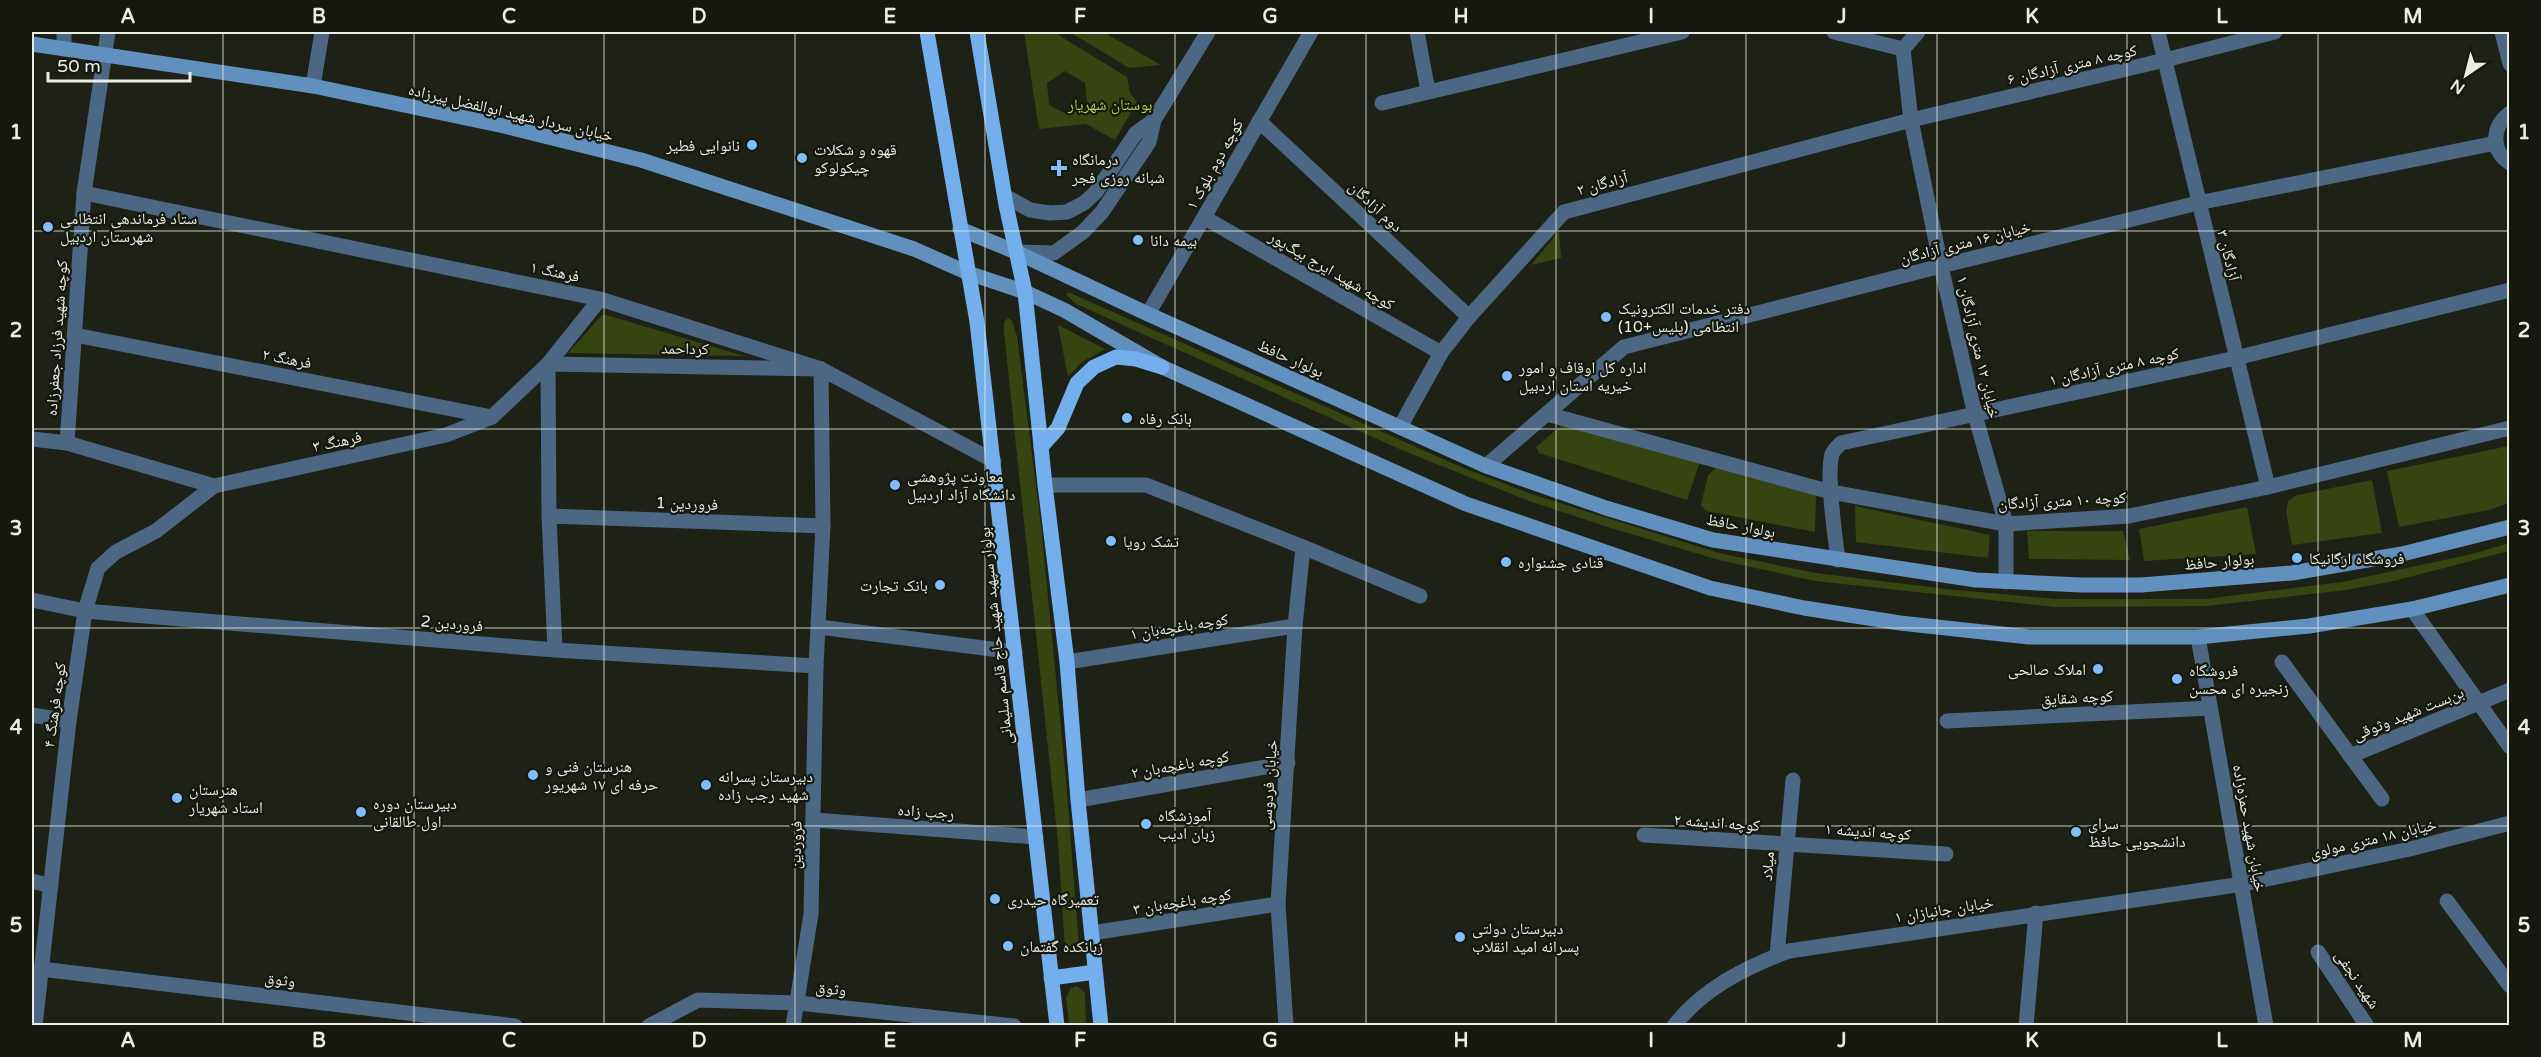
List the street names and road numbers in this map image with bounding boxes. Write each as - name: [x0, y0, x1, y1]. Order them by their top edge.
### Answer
- street label: کوچه ۸ متری آزادگان ۶: [2005, 40, 2139, 90]
- street label: خیابان سردار شهید ابوالفضل پیرزاده: [406, 80, 615, 146]
- street label: کوچه دوم بلوک ۱: [1182, 115, 1248, 213]
- street label: آزادگان ۲: [1575, 167, 1631, 200]
- street label: دوم آزادگان: [1344, 177, 1406, 237]
- street label: خیابان ۱۶ متری آزادگان: [1898, 217, 2033, 269]
- street label: کوچه شهید ایرج بیگ‌پور: [1264, 226, 1398, 315]
- street label: آزادگان ۳: [2212, 228, 2244, 284]
- street label: فرهنگ ۱: [528, 257, 581, 287]
- street label: کوچه شهید فرزاد جعفرزاده: [42, 259, 72, 417]
- street label: خیابان ۱۲ متری آزادگان ۱: [1952, 274, 2004, 421]
- street label: بولوار حافظ: [1254, 335, 1327, 382]
- street label: کرداحمد: [661, 339, 709, 359]
- street label: کوچه ۸ متری آزادگان ۱: [2047, 343, 2181, 391]
- street label: فرهنگ ۲: [260, 344, 313, 374]
- street label: فرهنگ ۳: [311, 427, 364, 457]
- street label: کوچه ۱۰ متری آزادگان: [1997, 488, 2127, 514]
- street label: فروردین 1: [655, 493, 719, 515]
- street label: بولوار حافظ: [1704, 509, 1777, 543]
- street label: بولوار سپهبد شهید حاج قاسم سلیمانی: [975, 526, 1017, 746]
- street label: بولوار حافظ: [2183, 549, 2255, 575]
- street label: کوچه باغچه‌بان ١: [1129, 609, 1230, 645]
- street label: فروردین 2: [420, 611, 484, 637]
- street label: کوچه فرهنگ ۴: [39, 661, 71, 749]
- street label: بن‌بست شهید وثوقی: [2350, 682, 2467, 745]
- street label: کوچه شقایق: [2040, 686, 2114, 710]
- street label: خیابان فردوسی: [1256, 739, 1282, 831]
- street label: کوچه باغچه‌بان ٢: [1130, 746, 1231, 783]
- street label: خیابان شهید حمزه‌زاده: [2228, 763, 2270, 893]
- street label: رجب زاده: [897, 800, 955, 824]
- street label: کوچه اندیشه ۲: [1673, 810, 1761, 836]
- street label: خیابان ۱۸ متری مولوی: [2308, 815, 2439, 863]
- street label: کوچه اندیشه ۱: [1824, 819, 1912, 845]
- street label: فروردین: [785, 821, 807, 870]
- street label: میلاد: [1757, 851, 1779, 882]
- street label: کوچه باغچه‌بان ۳: [1132, 884, 1233, 920]
- street label: خیابان جانبازان ۱: [1893, 892, 1995, 928]
- street label: شهید نجفی: [2330, 946, 2384, 1013]
- street label: وثوق: [263, 968, 296, 992]
- street label: وثوق: [815, 977, 847, 1001]

